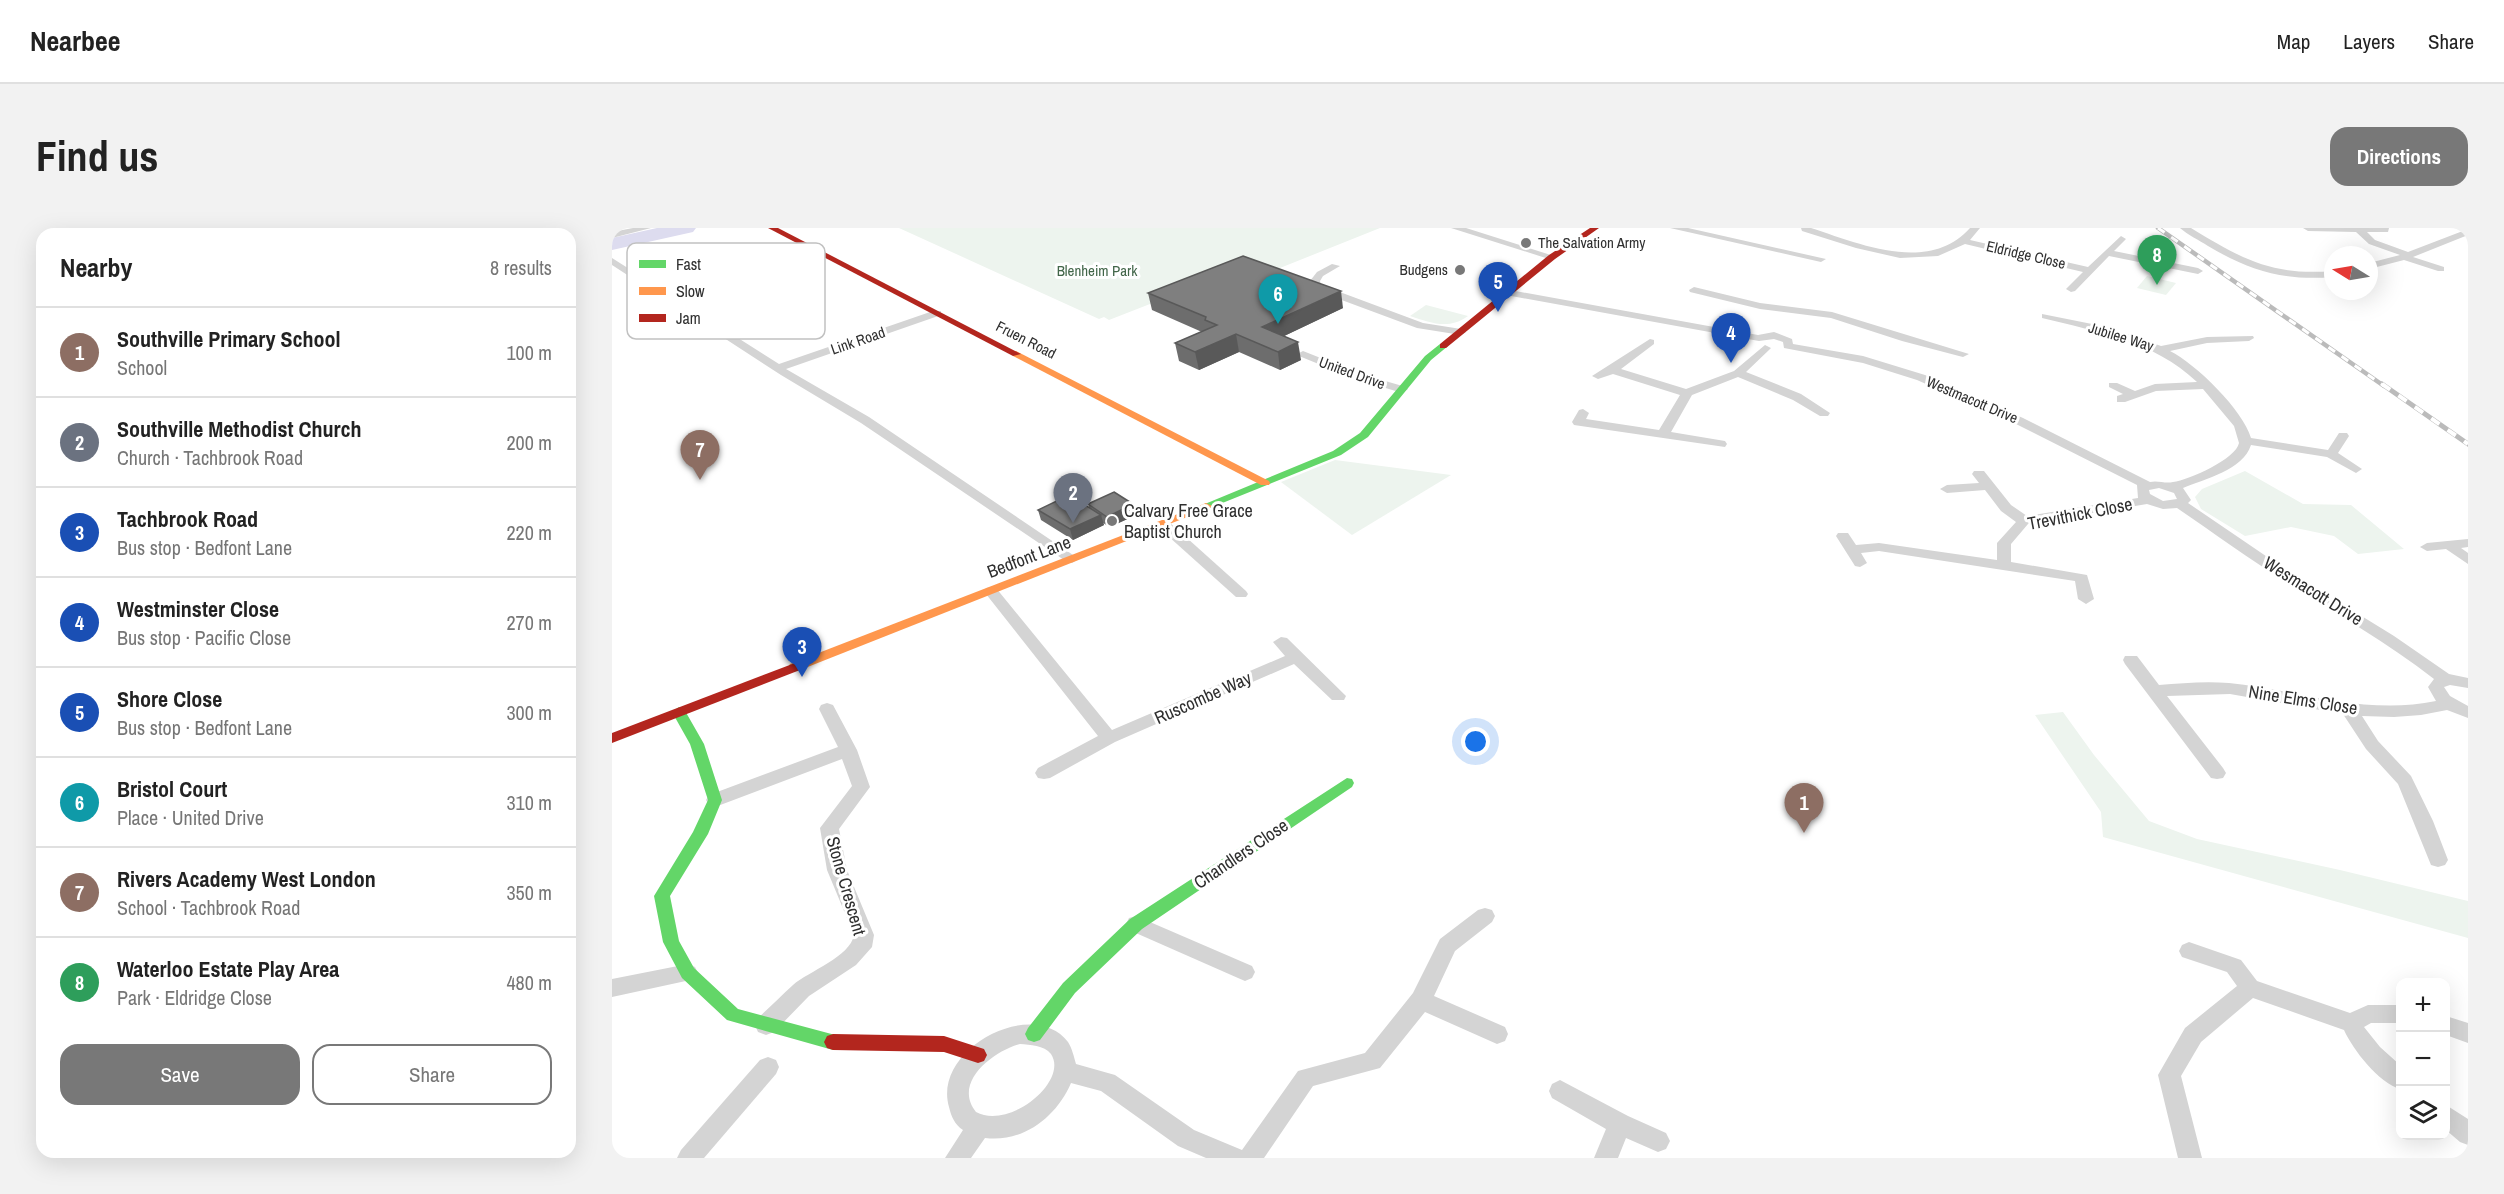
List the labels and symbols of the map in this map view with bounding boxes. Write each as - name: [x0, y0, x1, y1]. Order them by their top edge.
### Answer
- place label: The Salvation Army: [1538, 232, 1646, 253]
- street label: Eldridge Close: [1984, 235, 2068, 274]
- marker: The Salvation Army: [1519, 236, 1533, 250]
- pin: 8: [2138, 236, 2176, 285]
- legend: [627, 243, 825, 339]
- north arrow: [2324, 246, 2378, 300]
- text: Fast: [676, 253, 701, 275]
- place label: Budgens: [1399, 259, 1448, 280]
- park label: Blenheim Park: [1057, 260, 1138, 281]
- pin: 5: [1478, 262, 1518, 312]
- marker: Budgens: [1453, 263, 1467, 277]
- pin: 6: [1258, 274, 1298, 324]
- text: Slow: [676, 280, 705, 302]
- text: Jam: [676, 307, 701, 329]
- pin: 4: [1712, 314, 1750, 363]
- street label: Fruen Road: [993, 315, 1060, 364]
- street label: Jubilee Way: [2086, 317, 2157, 357]
- street label: Link Road: [828, 321, 888, 360]
- street label: United Drive: [1316, 351, 1388, 394]
- street label: Westmacott Drive: [1923, 371, 2021, 428]
- pin: 7: [680, 430, 719, 480]
- pin: 2: [1054, 474, 1092, 523]
- street label: Trevithick Close: [2025, 491, 2134, 536]
- place label: Calvary Free Grace Baptist Church: [1124, 498, 1253, 544]
- marker: Calvary Free Grace Baptist Church: [1105, 514, 1119, 528]
- street label: Bedfont Lane: [983, 529, 1074, 584]
- street label: Wesmacott Drive: [2259, 550, 2368, 631]
- pin: 3: [782, 628, 822, 677]
- street label: Ruscombe Way: [1150, 665, 1256, 730]
- street label: Nine Elms Close: [2247, 679, 2359, 720]
- your location: [1461, 727, 1490, 756]
- pin: 1: [1784, 784, 1824, 833]
- street label: Chandlers Close: [1189, 813, 1293, 894]
- street label: Stone Crescent: [820, 834, 873, 938]

